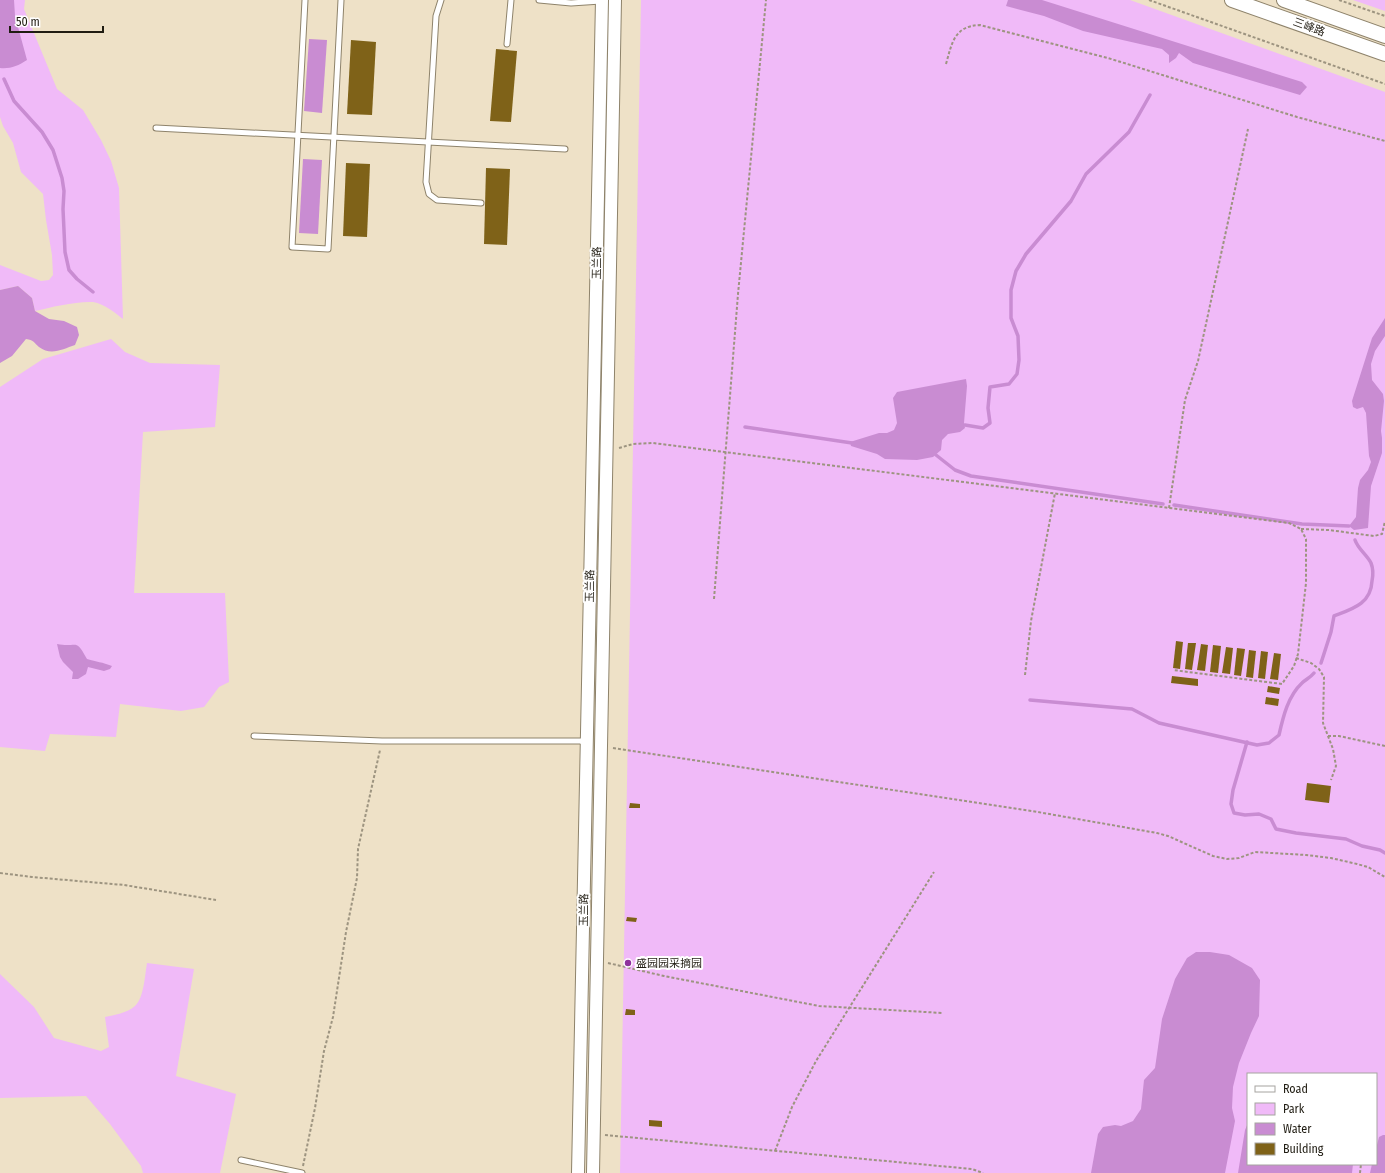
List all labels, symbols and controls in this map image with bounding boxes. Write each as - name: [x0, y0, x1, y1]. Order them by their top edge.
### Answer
- scale bar: [10, 8, 103, 34]
- text: 50 m: [16, 15, 40, 29]
- street label: 三峰路: [1291, 15, 1327, 39]
- street label: 玉兰路: [590, 246, 604, 280]
- street label: 玉兰路: [583, 569, 597, 603]
- street label: 玉兰路: [577, 893, 591, 927]
- place label: 盛园园采摘园: [636, 957, 702, 970]
- marker: 盛园园采摘园: [623, 958, 633, 968]
- legend: [1247, 1073, 1377, 1165]
- text: Road: [1283, 1082, 1308, 1096]
- text: Park: [1283, 1102, 1305, 1116]
- text: Water: [1283, 1122, 1312, 1136]
- text: Building: [1283, 1142, 1324, 1156]

